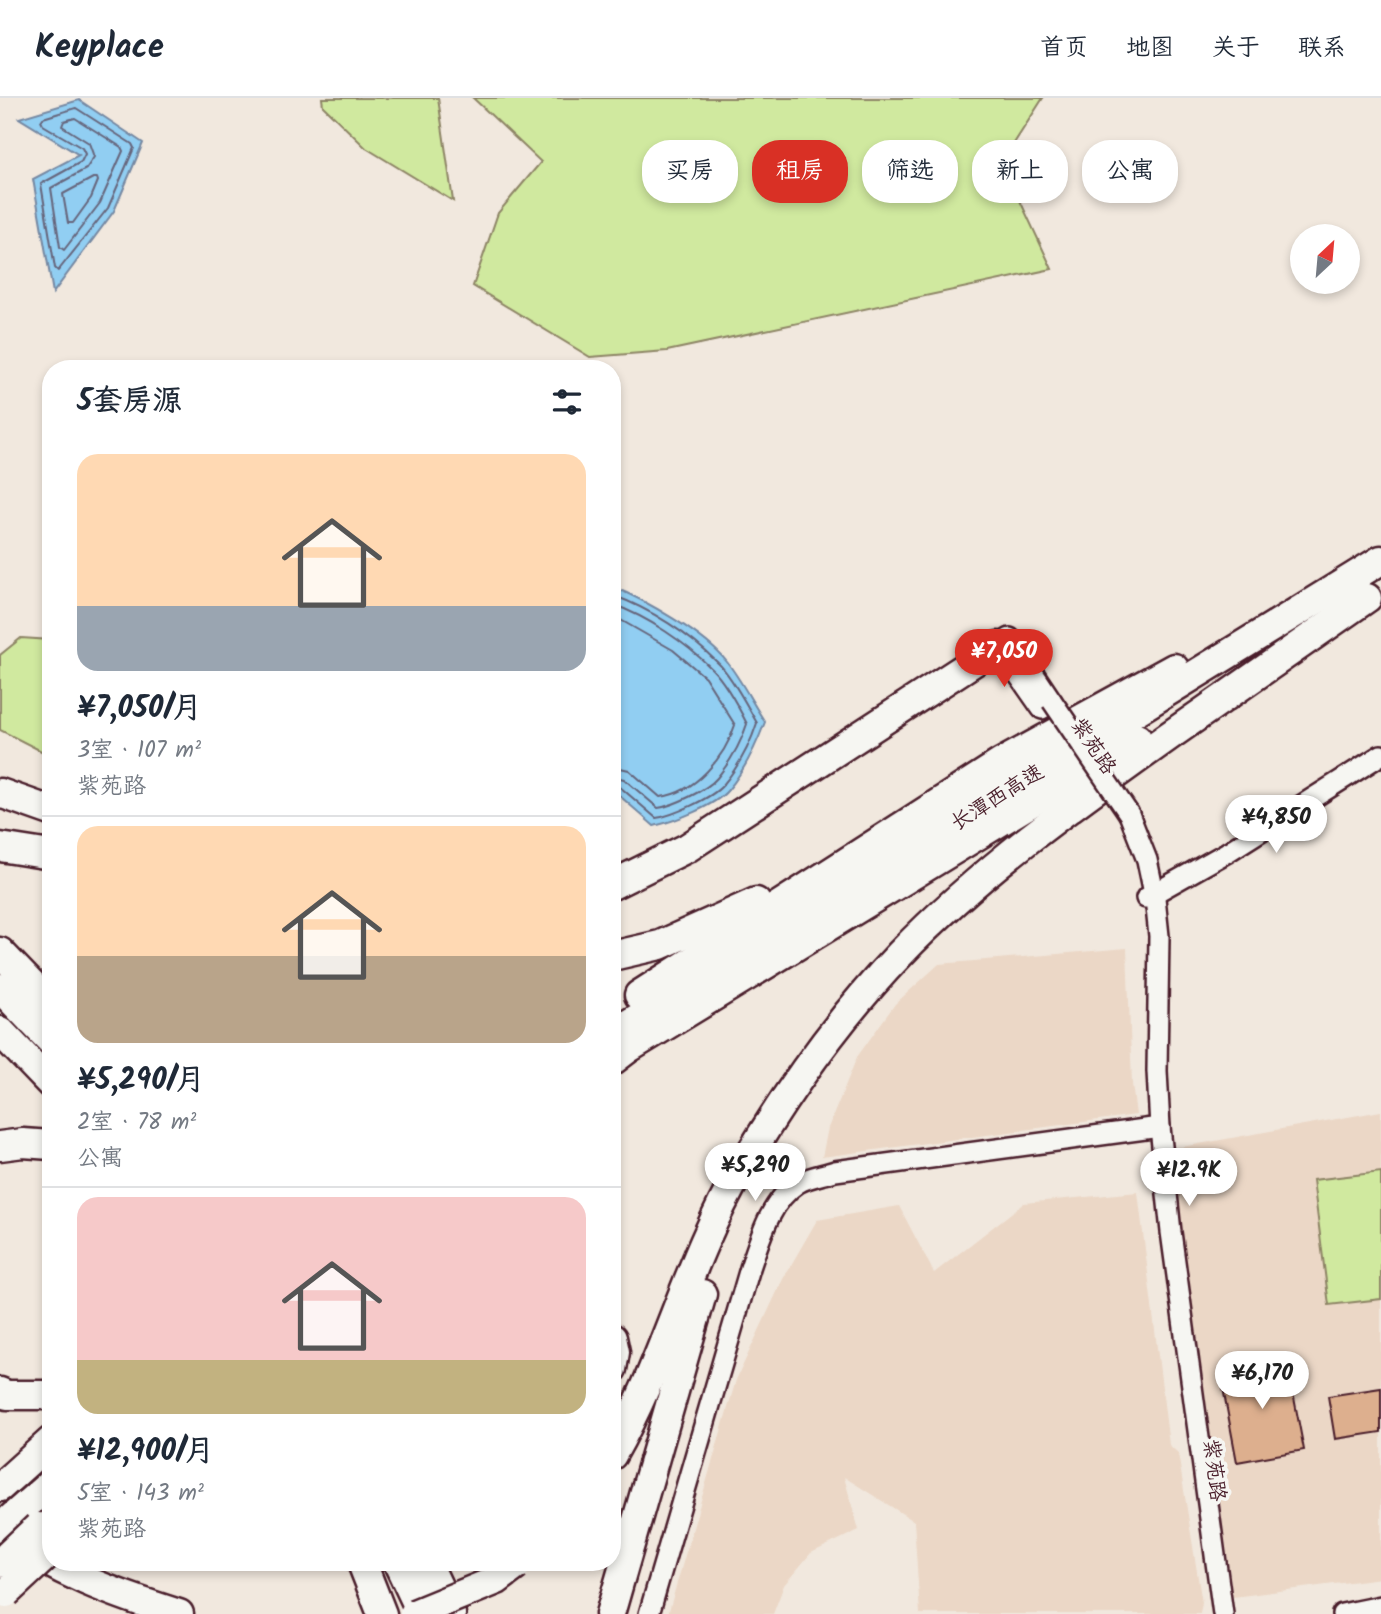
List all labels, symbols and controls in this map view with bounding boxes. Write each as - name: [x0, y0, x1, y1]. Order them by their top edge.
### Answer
- text: Keyplace: [35, 22, 164, 75]
- text: 首页: [1040, 29, 1088, 68]
- text: 地图: [1126, 29, 1174, 68]
- text: 关于: [1212, 29, 1260, 68]
- text: 联系: [1298, 29, 1346, 68]
- chip: 买房: [642, 140, 738, 203]
- chip: 租房: [752, 140, 848, 203]
- chip: 筛选: [862, 140, 958, 203]
- chip: 新上: [972, 140, 1068, 203]
- chip: 公寓: [1082, 140, 1178, 203]
- north arrow: [1290, 224, 1360, 294]
- map controls: [1290, 224, 1360, 294]
- text: 5套房源: [77, 378, 182, 426]
- icon: filters: [548, 383, 586, 421]
- icon: home: [269, 500, 395, 626]
- pin: ¥7,050: [947, 630, 1061, 689]
- text: ¥7,050: [971, 634, 1037, 670]
- text: ¥7,050/月: [77, 685, 202, 733]
- street label: 紫苑路: [1061, 711, 1124, 782]
- text: 3室 · 107 m²: [77, 733, 201, 769]
- street label: 长潭西高速: [945, 756, 1051, 840]
- text: 紫苑路: [77, 769, 146, 805]
- pin: ¥4,850: [1219, 796, 1333, 855]
- text: ¥4,850: [1241, 800, 1311, 836]
- icon: home: [269, 872, 395, 998]
- text: ¥5,290/月: [77, 1057, 205, 1105]
- text: 2室 · 78 m²: [77, 1105, 196, 1141]
- text: 公寓: [77, 1141, 123, 1177]
- pin: ¥5,290: [698, 1144, 812, 1203]
- text: ¥5,290: [721, 1148, 789, 1184]
- pin: ¥12.9K: [1132, 1148, 1246, 1208]
- text: ¥12.9K: [1156, 1153, 1222, 1189]
- icon: home: [269, 1243, 395, 1369]
- pin: ¥6,170: [1205, 1352, 1319, 1411]
- text: ¥6,170: [1231, 1356, 1293, 1392]
- text: ¥12,900/月: [77, 1428, 214, 1476]
- street label: 紫苑路: [1193, 1437, 1234, 1503]
- text: 5室 · 143 m²: [77, 1476, 204, 1512]
- text: 紫苑路: [77, 1512, 146, 1548]

